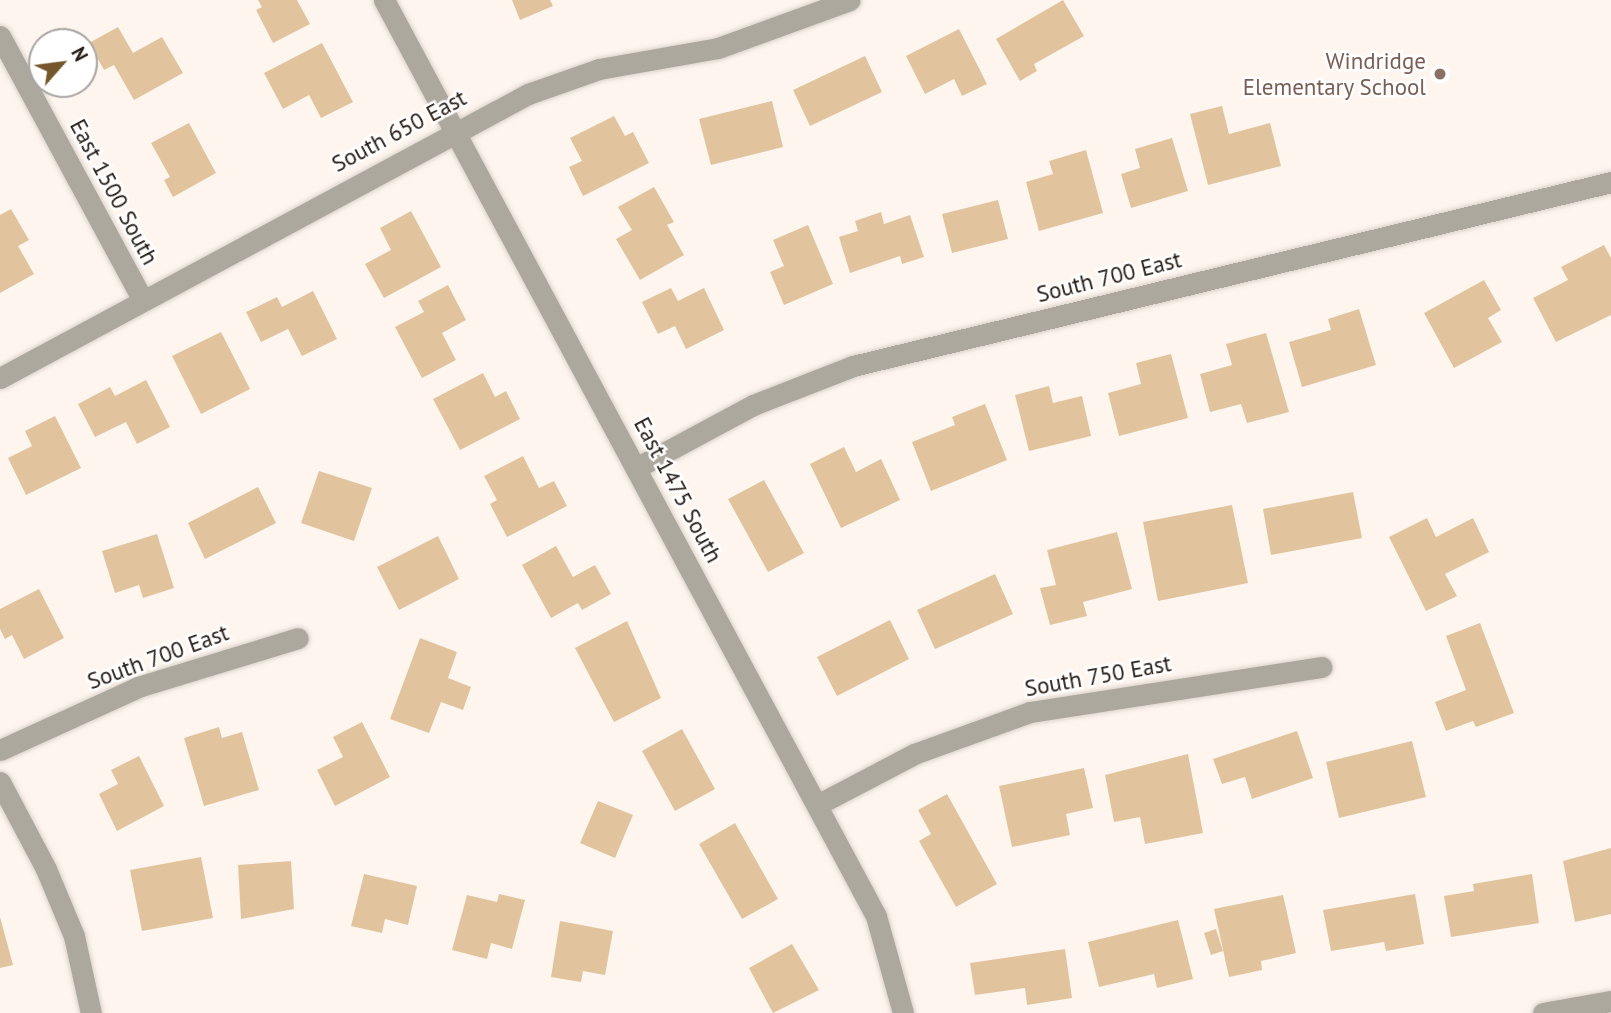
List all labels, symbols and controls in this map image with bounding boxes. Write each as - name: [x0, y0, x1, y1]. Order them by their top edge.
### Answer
- north arrow: [28, 28, 98, 98]
- text: N: [66, 43, 93, 65]
- place label: Windridge Elementary School: [1242, 47, 1426, 101]
- marker: Windridge Elementary School: [1432, 66, 1448, 82]
- street label: South 650 East: [327, 84, 471, 178]
- street label: East 1500 South: [64, 114, 164, 270]
- street label: South 700 East: [1034, 246, 1184, 308]
- street label: East 1475 South: [628, 412, 728, 568]
- street label: South 700 East: [84, 619, 232, 695]
- street label: South 750 East: [1023, 650, 1173, 702]

